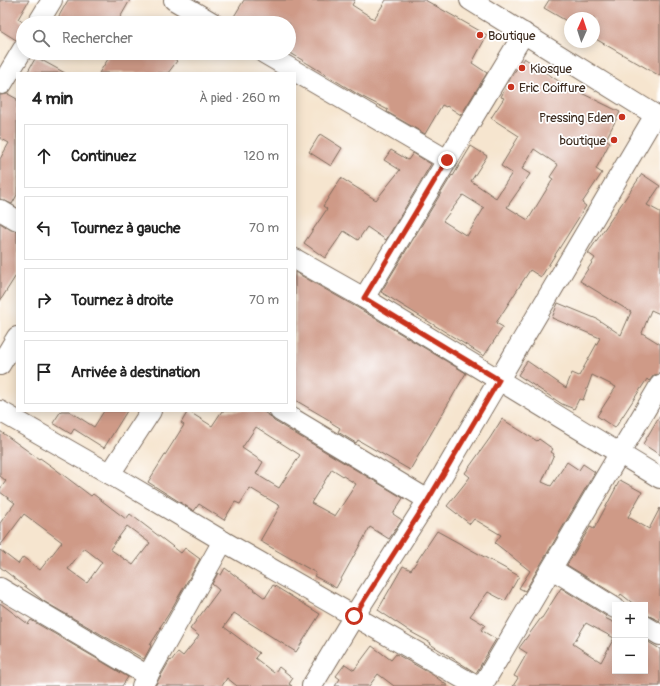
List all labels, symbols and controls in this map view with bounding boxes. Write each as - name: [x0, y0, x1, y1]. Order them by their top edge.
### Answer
- north arrow: [564, 12, 600, 48]
- search box: [16, 16, 296, 60]
- icon: search: [30, 27, 52, 49]
- place label: Boutique: [488, 28, 536, 44]
- text: Rechercher: [62, 29, 133, 48]
- marker: Boutique: [475, 30, 485, 40]
- place label: Kiosque: [530, 61, 573, 77]
- marker: Kiosque: [517, 63, 527, 73]
- place label: Eric Coiffure: [519, 80, 586, 96]
- marker: Eric Coiffure: [506, 82, 516, 92]
- text: 4 min: [32, 88, 73, 109]
- text: À pied · 260 m: [199, 90, 280, 106]
- place label: Pressing Eden: [539, 110, 614, 126]
- marker: Pressing Eden: [617, 112, 627, 122]
- place label: boutique: [560, 133, 607, 149]
- marker: boutique: [609, 135, 619, 145]
- icon: ahead: [33, 145, 55, 167]
- text: Continuez: [71, 147, 136, 166]
- text: 120 m: [243, 148, 279, 164]
- route end: [438, 151, 456, 169]
- icon: left: [33, 217, 55, 239]
- text: Tournez à gauche: [71, 219, 181, 238]
- text: 70 m: [249, 220, 279, 236]
- icon: right: [33, 289, 55, 311]
- text: Tournez à droite: [71, 291, 173, 310]
- text: 70 m: [249, 292, 279, 308]
- icon: arrive: [33, 361, 55, 383]
- text: Arrivée à destination: [71, 363, 200, 382]
- map controls: [612, 602, 648, 674]
- button: +: [612, 602, 648, 638]
- route start: [345, 607, 363, 625]
- button: −: [612, 638, 648, 674]

